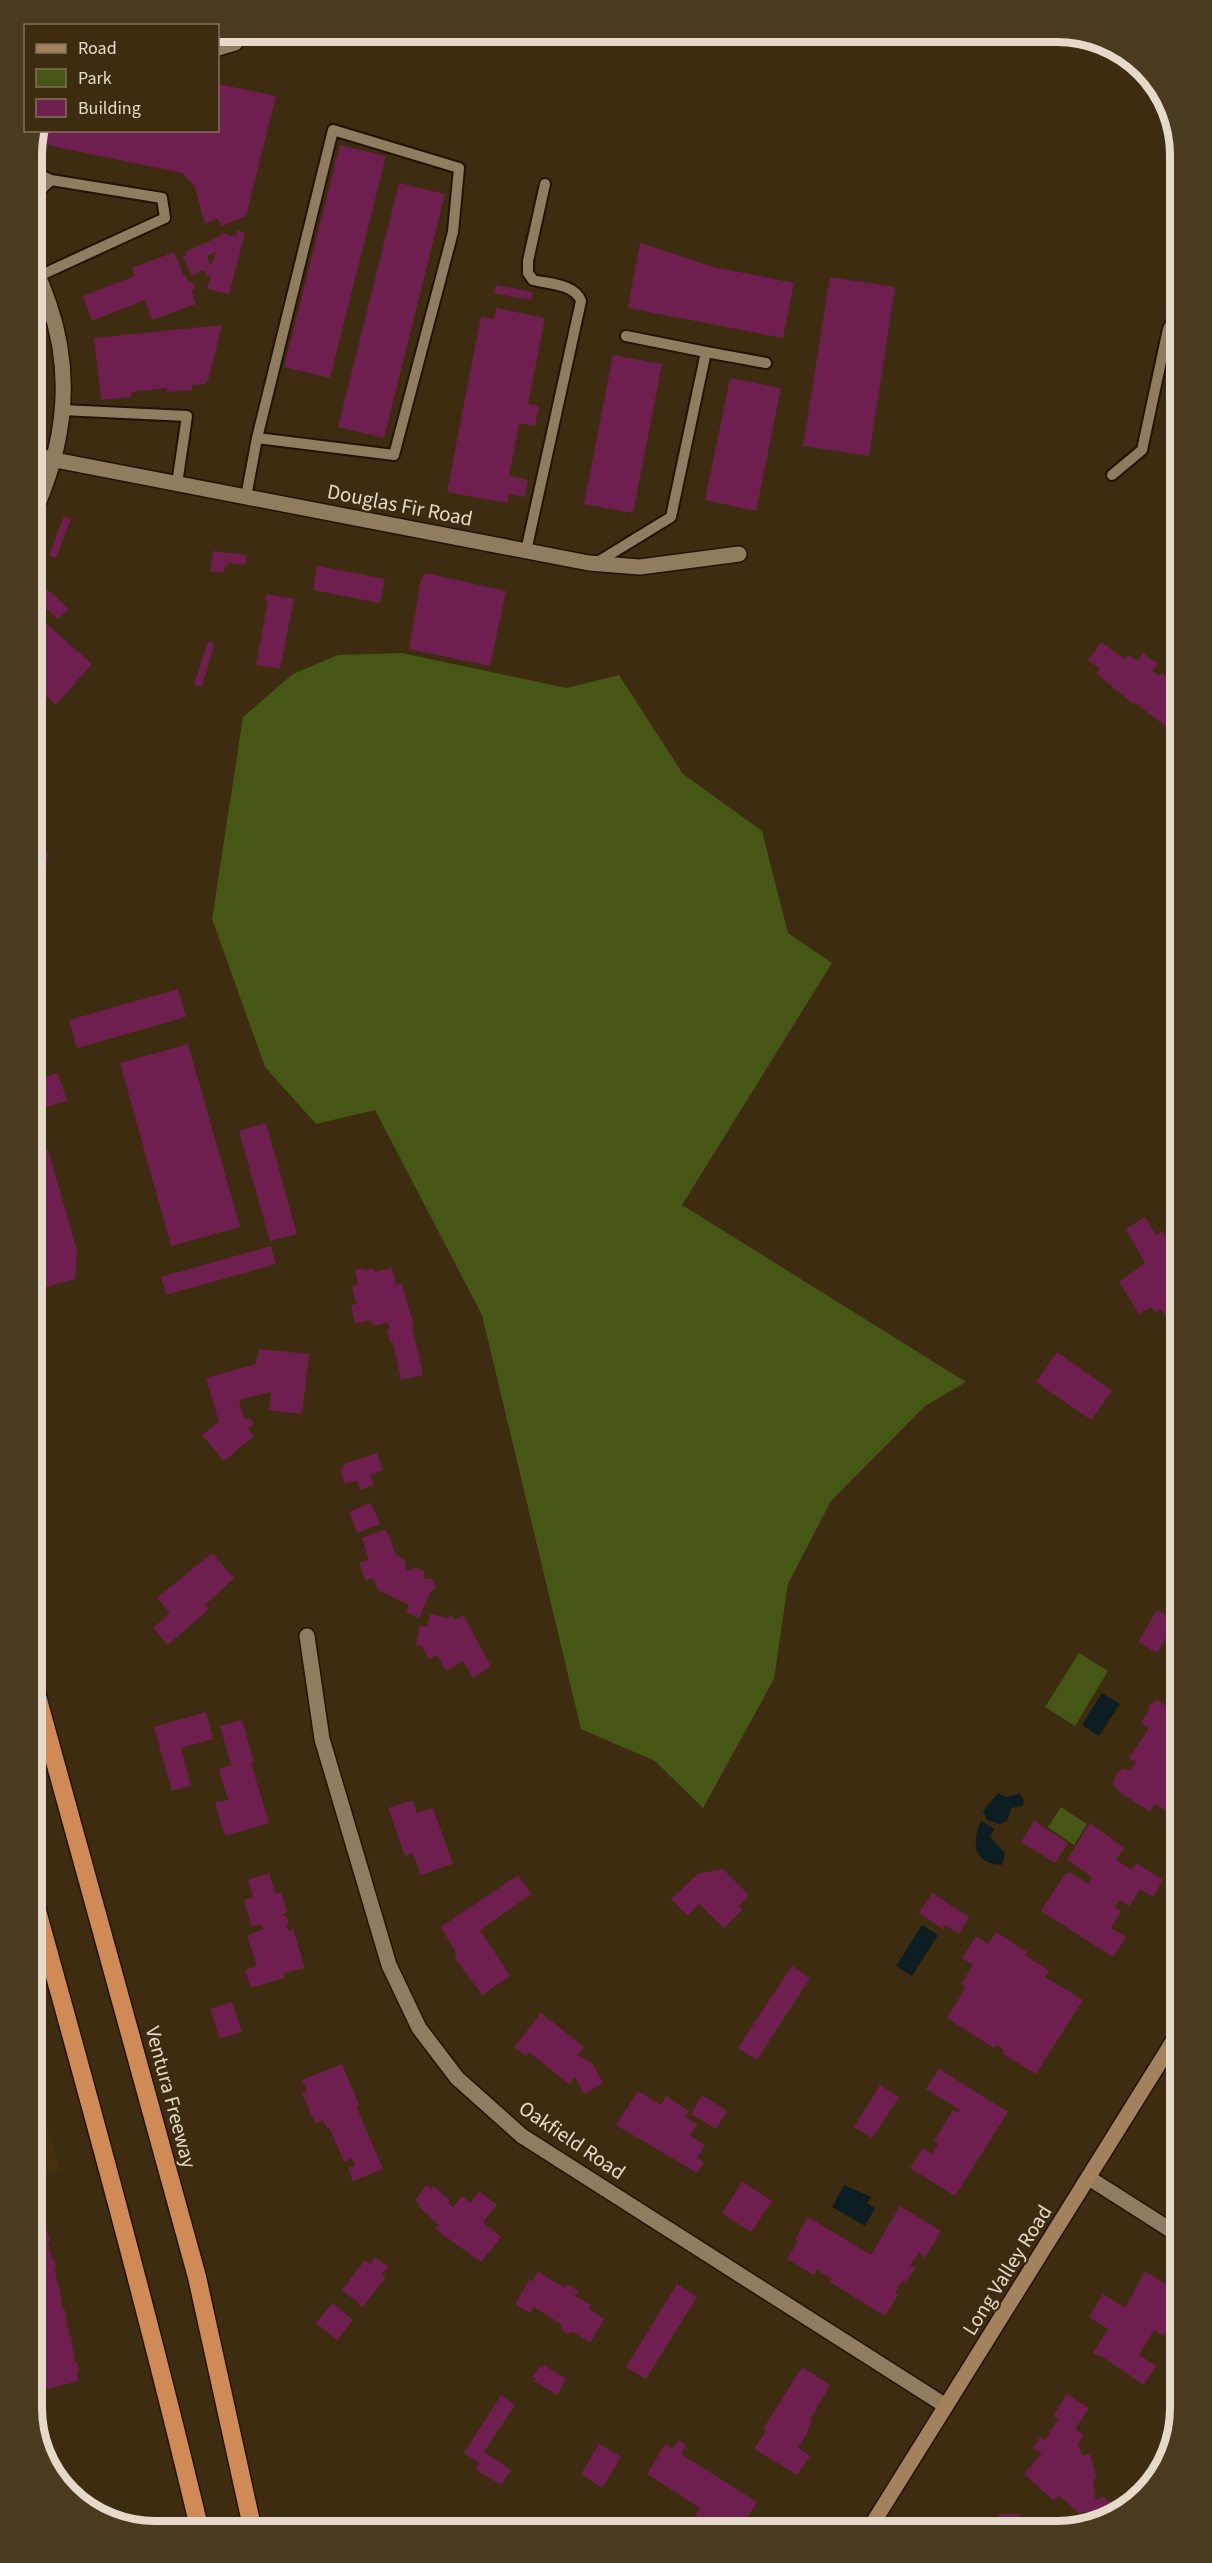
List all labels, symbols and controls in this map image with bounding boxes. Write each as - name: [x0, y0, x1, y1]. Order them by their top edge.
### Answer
- legend: [24, 24, 219, 132]
- text: Road: [78, 36, 117, 61]
- text: Park: [78, 66, 112, 91]
- text: Building: [78, 96, 141, 121]
- street label: Douglas Fir Road: [325, 476, 475, 534]
- street label: Ventura Freeway: [138, 2023, 204, 2171]
- street label: Oakfield Road: [513, 2093, 631, 2187]
- street label: Long Valley Road: [955, 2199, 1059, 2341]

